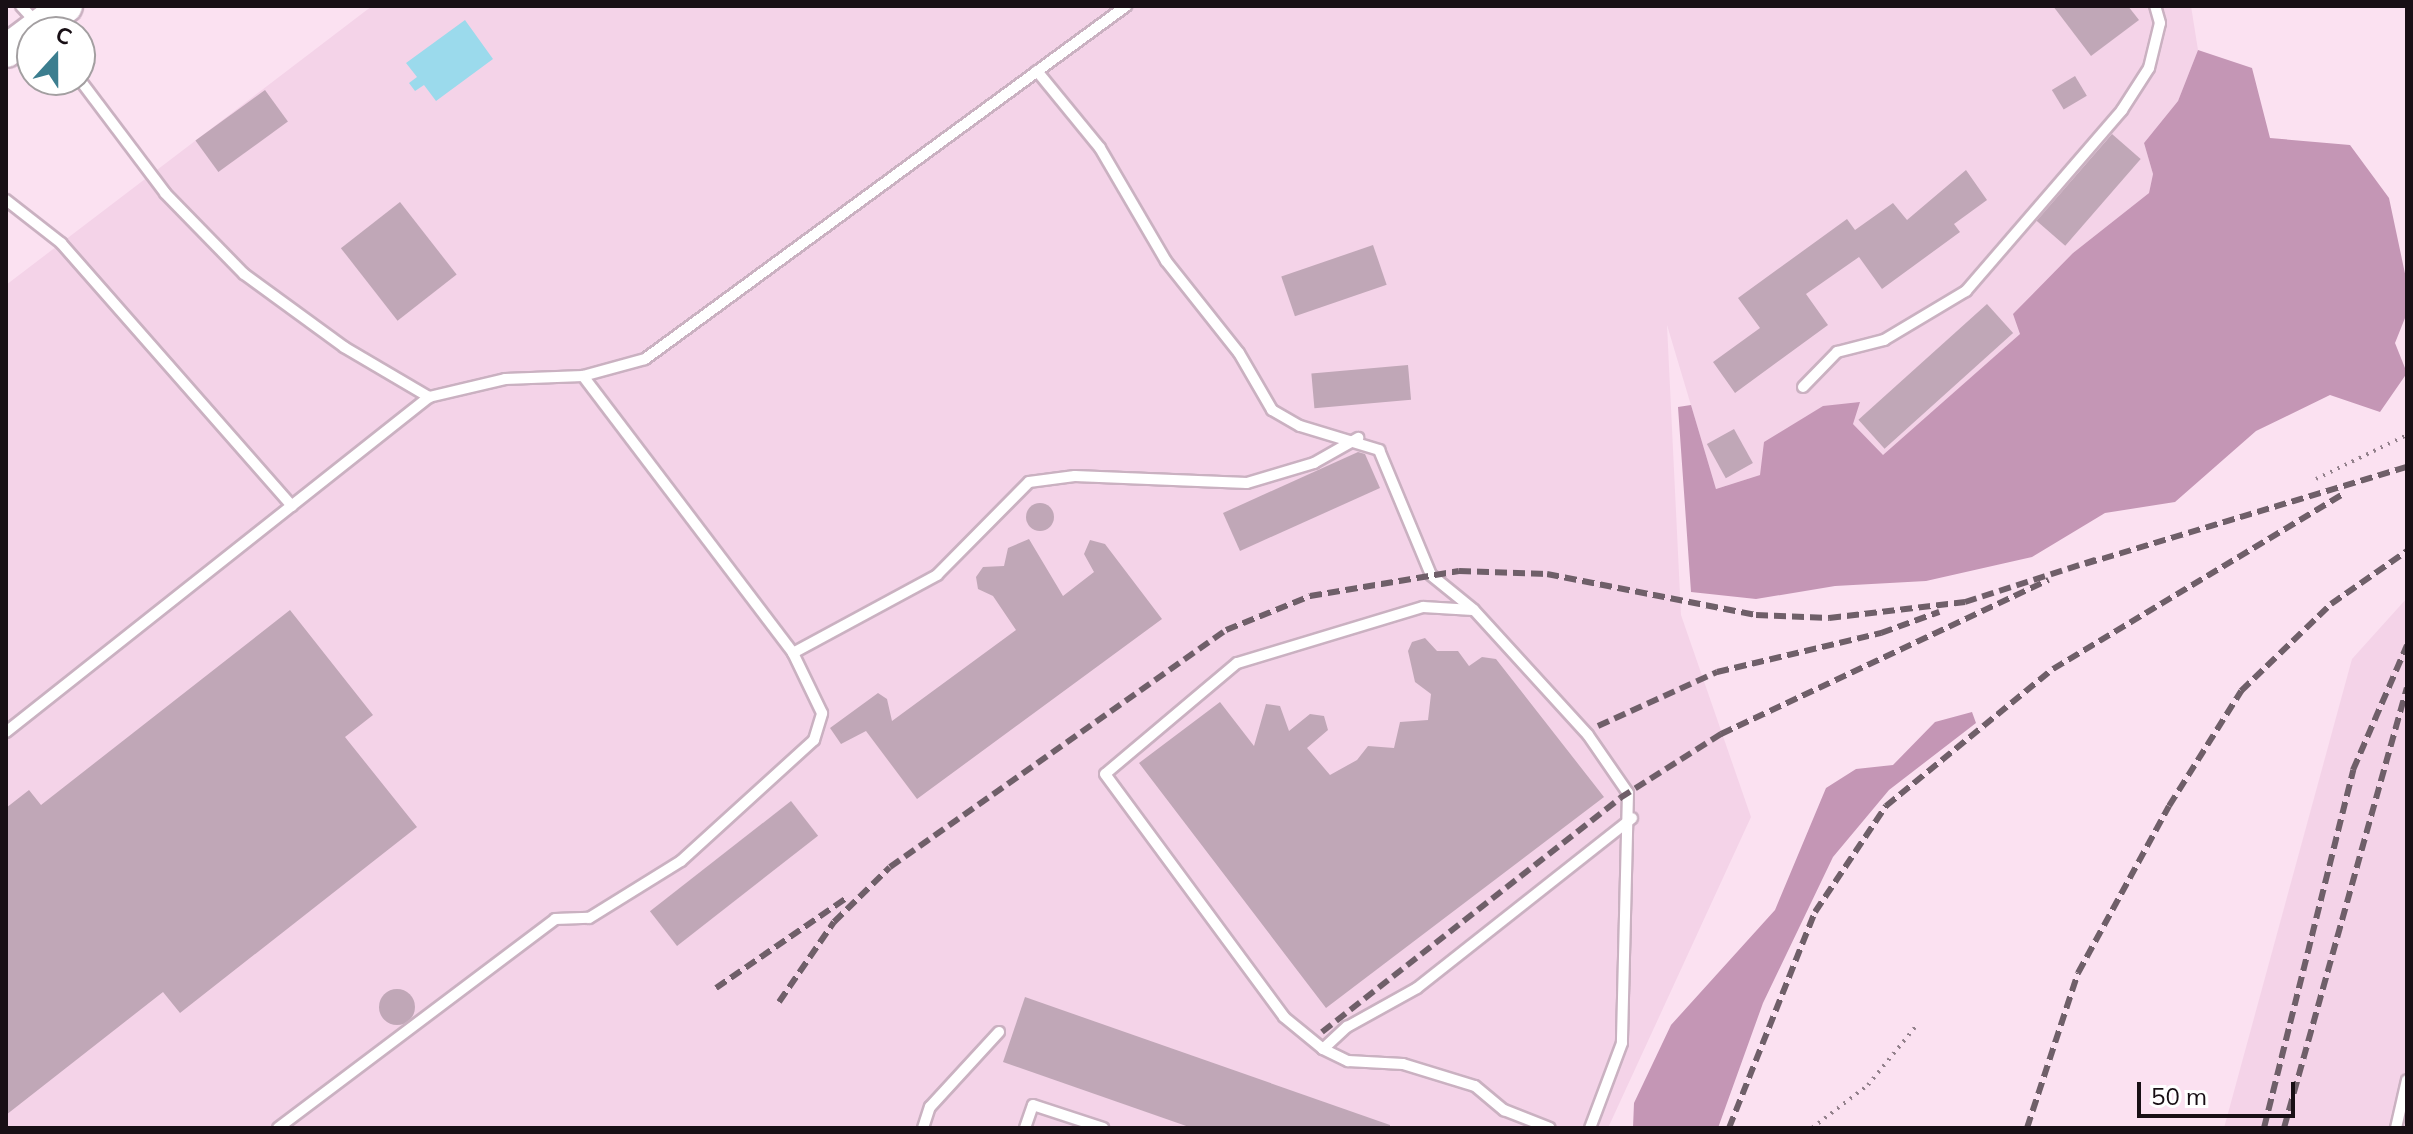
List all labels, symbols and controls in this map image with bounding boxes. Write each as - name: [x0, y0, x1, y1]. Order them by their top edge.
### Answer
- north arrow: [16, 16, 96, 96]
- text: С: [52, 20, 76, 51]
- scale bar: [2141, 1066, 2299, 1116]
- text: 50 m: [2151, 1081, 2207, 1111]

